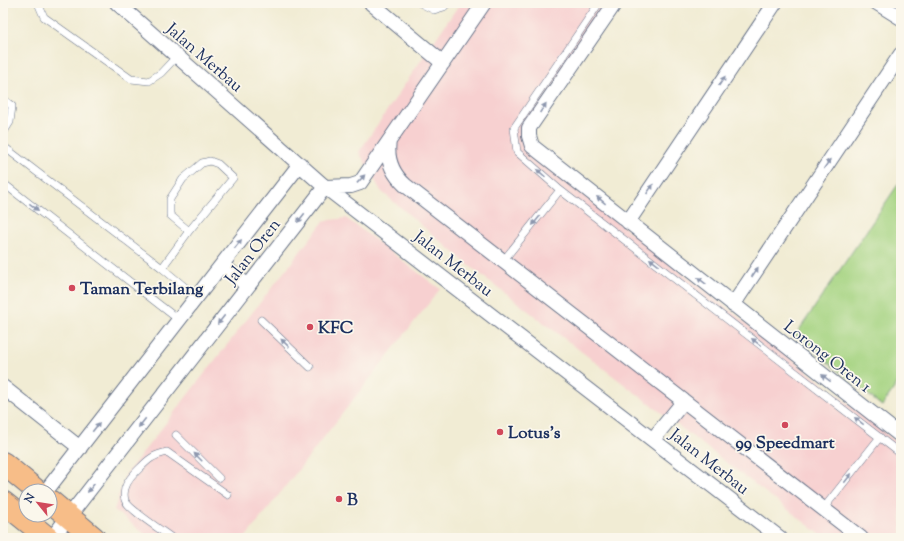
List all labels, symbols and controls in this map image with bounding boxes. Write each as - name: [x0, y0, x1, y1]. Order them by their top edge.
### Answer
- street label: Jalan Merbau: [159, 18, 248, 99]
- one-way arrow: [718, 76, 726, 86]
- one-way arrow: [539, 102, 547, 113]
- one-way arrow: [823, 159, 831, 170]
- one-way arrow: [536, 168, 546, 178]
- one-way arrow: [357, 174, 366, 184]
- one-way arrow: [646, 184, 654, 195]
- one-way arrow: [595, 195, 606, 204]
- one-way arrow: [28, 202, 39, 211]
- one-way arrow: [297, 212, 305, 223]
- street label: Jalan Oren: [220, 214, 287, 291]
- one-way arrow: [531, 215, 540, 226]
- street label: Jalan Merbau: [407, 225, 498, 303]
- one-way arrow: [234, 238, 243, 249]
- one-way arrow: [648, 258, 659, 267]
- one-way arrow: [751, 267, 759, 278]
- one-way arrow: [697, 276, 708, 285]
- place label: Taman Terbilang: [80, 278, 204, 302]
- marker: Taman Terbilang: [67, 283, 77, 293]
- one-way arrow: [217, 315, 226, 326]
- street label: Lorong Oren 1: [778, 316, 876, 400]
- place label: KFC: [318, 317, 353, 341]
- marker: KFC: [305, 322, 315, 332]
- one-way arrow: [751, 338, 762, 346]
- one-way arrow: [280, 339, 290, 348]
- one-way arrow: [821, 374, 832, 382]
- one-way arrow: [137, 417, 146, 428]
- one-way arrow: [854, 417, 865, 426]
- marker: 99 Speedmart: [780, 420, 790, 430]
- one-way arrow: [92, 422, 100, 433]
- place label: Lotus's: [508, 422, 561, 446]
- street label: Jalan Merbau: [663, 423, 754, 501]
- marker: Lotus's: [495, 427, 505, 437]
- place label: 99 Speedmart: [735, 432, 835, 456]
- one-way arrow: [193, 452, 203, 461]
- one-way arrow: [843, 472, 852, 483]
- north arrow: [18, 483, 58, 523]
- one-way arrow: [87, 483, 95, 494]
- place label: B: [347, 489, 358, 513]
- text: N: [21, 491, 39, 507]
- marker: B: [334, 494, 344, 504]

